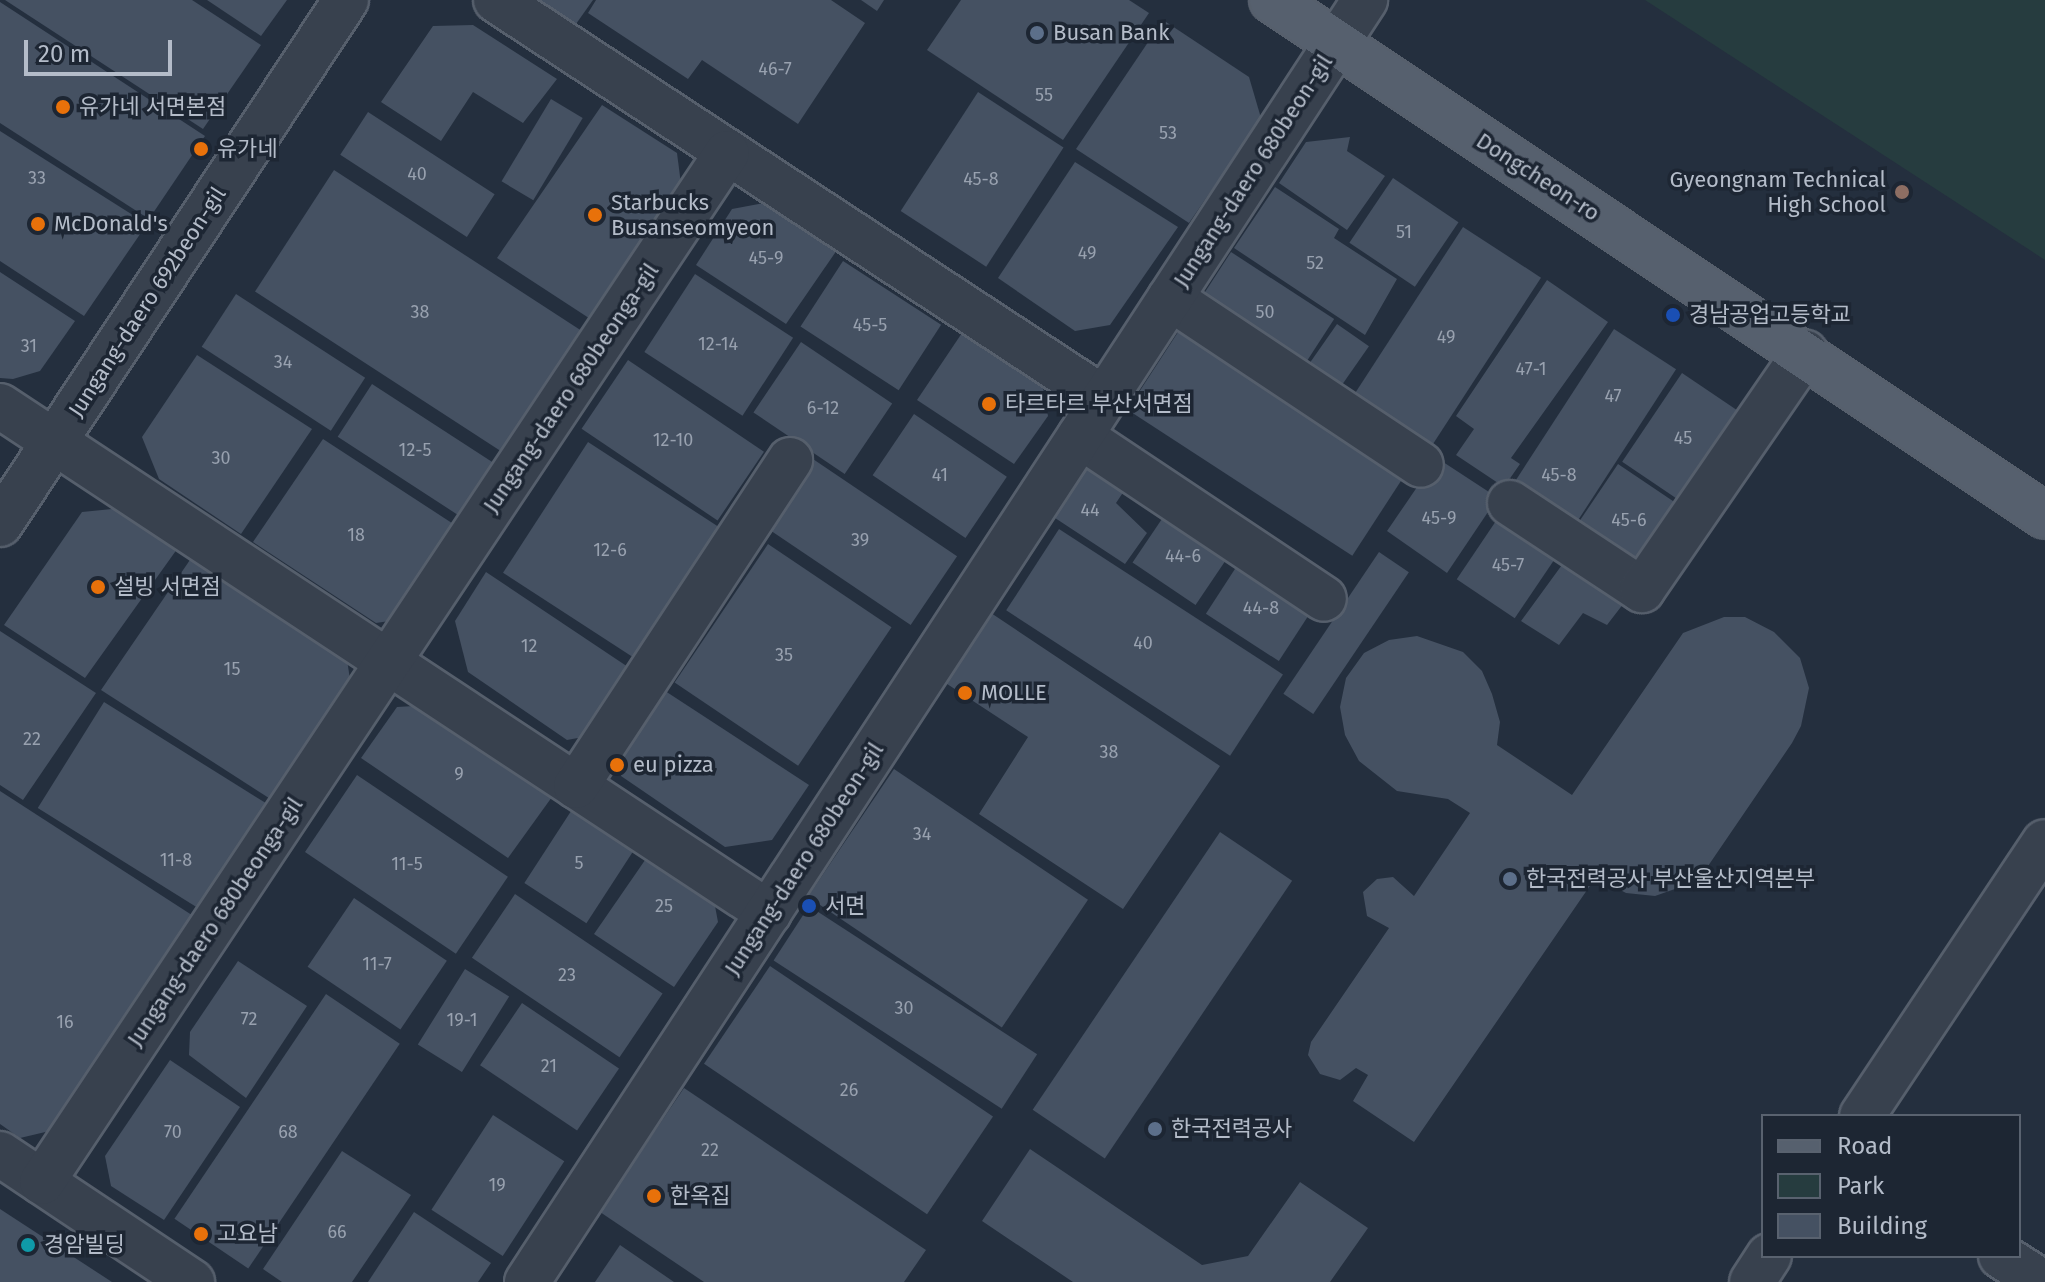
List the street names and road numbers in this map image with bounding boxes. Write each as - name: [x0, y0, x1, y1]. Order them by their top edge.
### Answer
- street label: Jungang-daero 680beon-gil: [1168, 50, 1338, 292]
- street label: Dongcheon-ro: [1471, 127, 1605, 227]
- street label: Jungang-daero 692beon-gil: [63, 182, 231, 422]
- street label: Jungang-daero 680beonga-gil: [478, 258, 664, 518]
- street label: Jungang-daero 680beon-gil: [719, 738, 889, 980]
- street label: Jungang-daero 680beonga-gil: [122, 792, 308, 1052]

